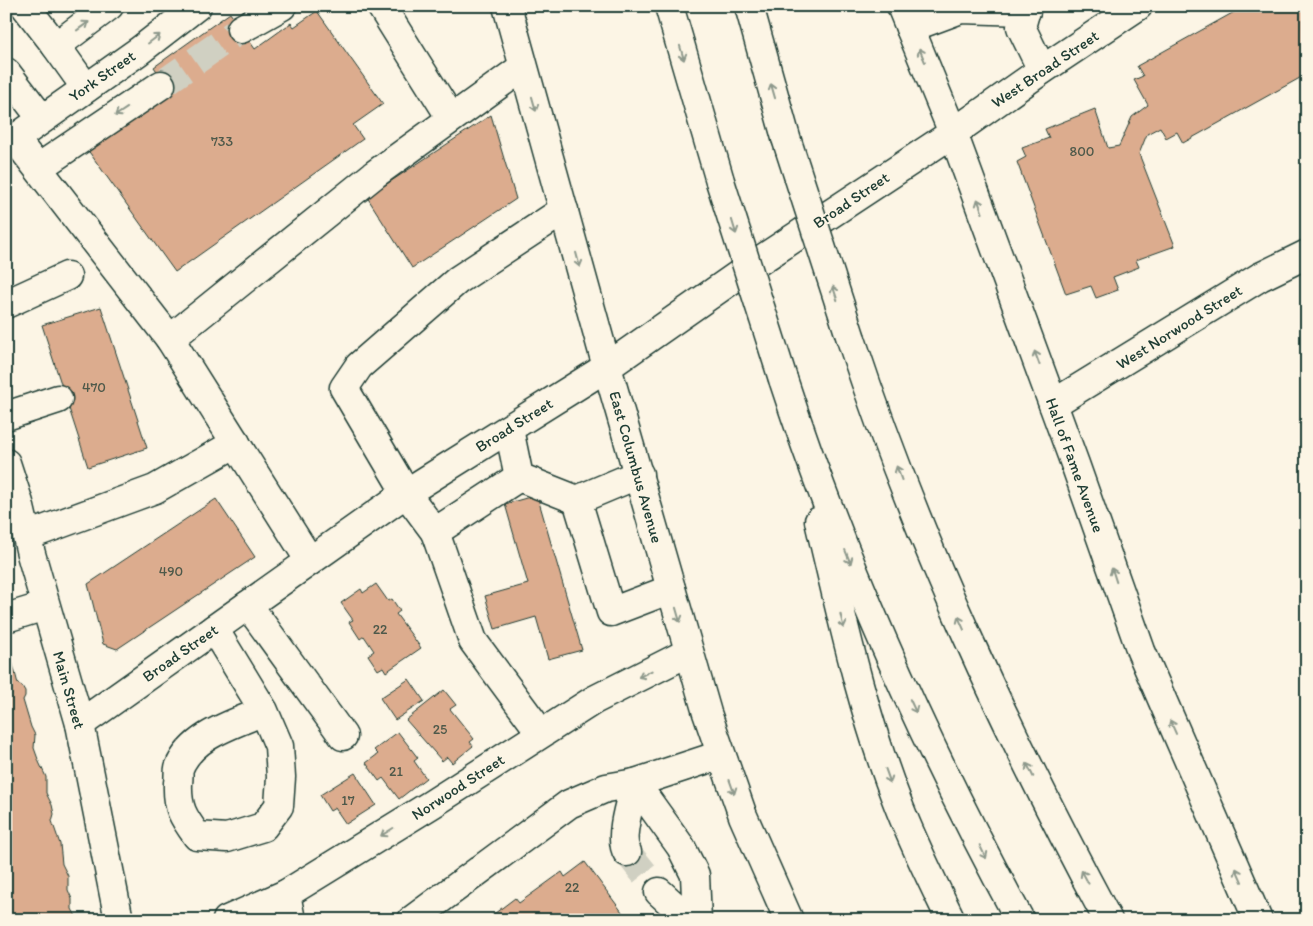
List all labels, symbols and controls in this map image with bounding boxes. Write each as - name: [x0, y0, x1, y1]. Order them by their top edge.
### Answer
- one-way arrow: [76, 21, 90, 31]
- street label: West Broad Street: [988, 26, 1102, 112]
- one-way arrow: [147, 34, 160, 45]
- one-way arrow: [678, 45, 688, 61]
- street label: York Street: [65, 46, 139, 106]
- one-way arrow: [916, 47, 925, 62]
- one-way arrow: [767, 83, 777, 99]
- one-way arrow: [529, 95, 539, 111]
- one-way arrow: [114, 107, 128, 117]
- house number: 733: [211, 133, 233, 150]
- house number: 800: [1070, 143, 1094, 160]
- street label: Broad Street: [809, 168, 893, 232]
- one-way arrow: [975, 199, 984, 214]
- one-way arrow: [730, 219, 740, 235]
- one-way arrow: [574, 252, 583, 268]
- street label: West Norwood Street: [1113, 281, 1245, 373]
- one-way arrow: [830, 285, 840, 301]
- one-way arrow: [1032, 351, 1041, 367]
- house number: 470: [82, 379, 106, 396]
- street label: East Columbus Avenue: [605, 389, 667, 545]
- street label: Broad Street: [472, 394, 556, 456]
- street label: Hall of Fame Avenue: [1042, 395, 1108, 535]
- one-way arrow: [894, 466, 903, 481]
- one-way arrow: [845, 549, 854, 564]
- house number: 490: [159, 563, 183, 580]
- one-way arrow: [1109, 568, 1118, 584]
- one-way arrow: [674, 607, 684, 623]
- one-way arrow: [838, 612, 847, 628]
- one-way arrow: [956, 616, 965, 631]
- street label: Broad Street: [139, 620, 221, 686]
- house number: 22: [373, 621, 388, 638]
- street label: Main Street: [49, 649, 89, 731]
- one-way arrow: [638, 670, 653, 679]
- one-way arrow: [908, 698, 918, 713]
- one-way arrow: [1167, 720, 1177, 735]
- house number: 25: [433, 721, 447, 738]
- street label: Norwood Street: [408, 750, 508, 824]
- house number: 21: [389, 763, 403, 780]
- one-way arrow: [1025, 763, 1034, 778]
- one-way arrow: [884, 768, 894, 784]
- one-way arrow: [728, 779, 737, 794]
- house number: 17: [341, 792, 355, 809]
- one-way arrow: [381, 827, 395, 837]
- one-way arrow: [979, 844, 989, 859]
- one-way arrow: [1233, 868, 1243, 883]
- one-way arrow: [1080, 869, 1090, 884]
- house number: 22: [565, 879, 580, 896]

